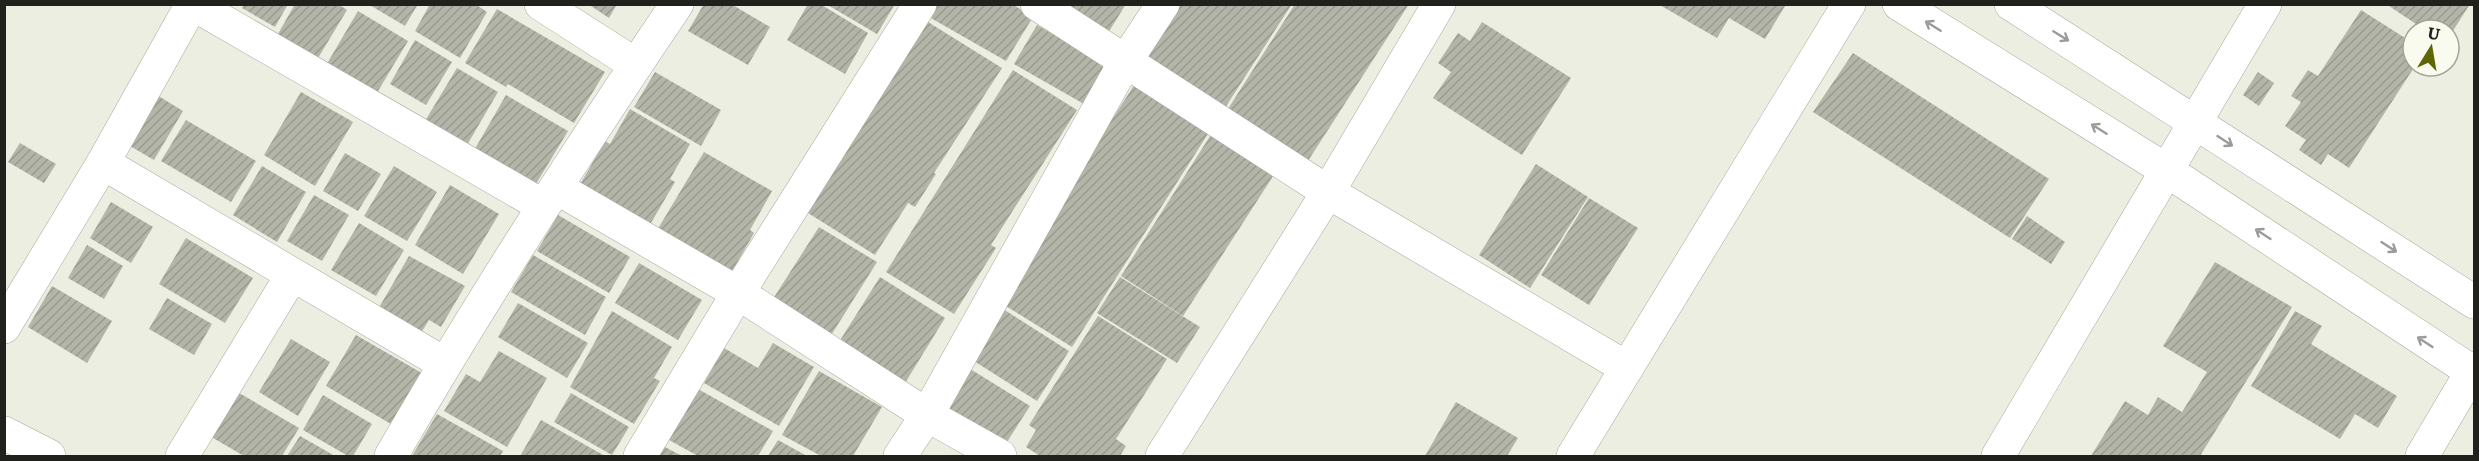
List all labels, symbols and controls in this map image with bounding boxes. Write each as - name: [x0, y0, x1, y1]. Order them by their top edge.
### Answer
- north arrow: [2401, 18, 2461, 78]
- one-way arrow: [1925, 19, 1942, 31]
- text: U: [2426, 19, 2443, 45]
- one-way arrow: [2052, 30, 2069, 42]
- one-way arrow: [2091, 122, 2108, 134]
- one-way arrow: [2216, 135, 2233, 147]
- one-way arrow: [2255, 228, 2271, 240]
- one-way arrow: [2380, 241, 2397, 253]
- one-way arrow: [2417, 335, 2434, 348]

